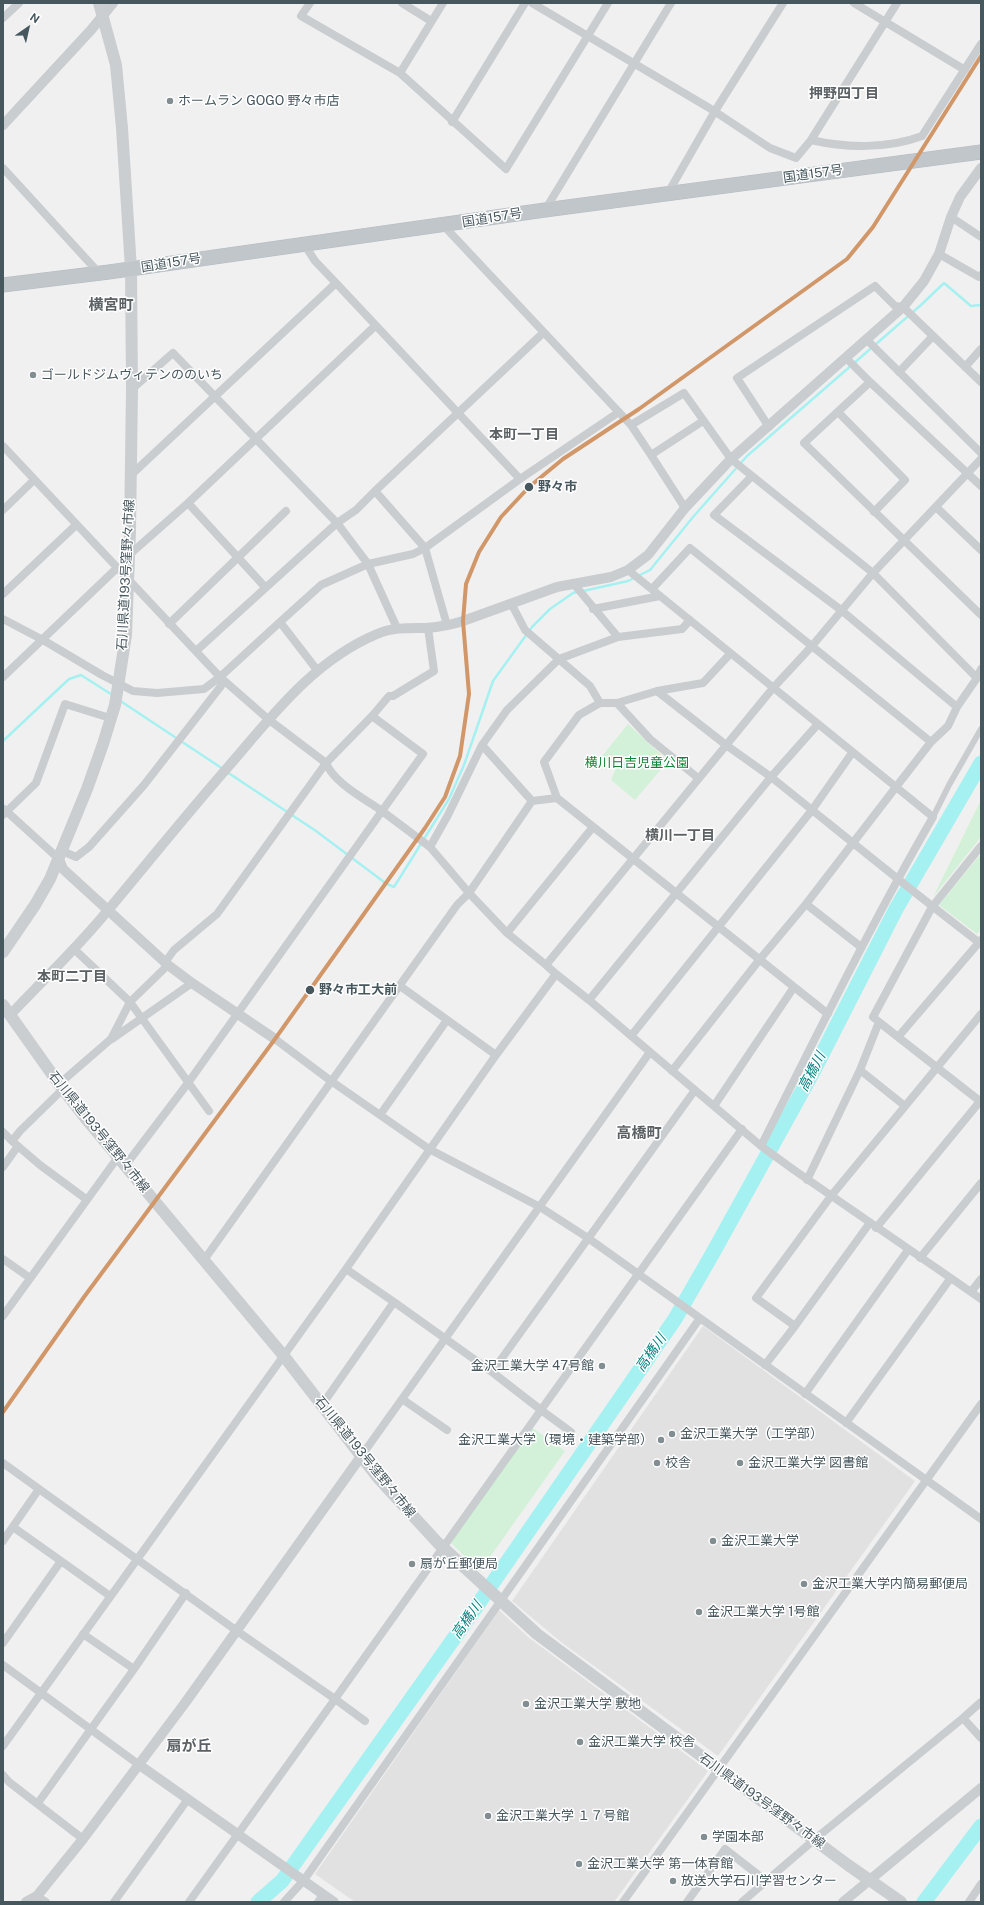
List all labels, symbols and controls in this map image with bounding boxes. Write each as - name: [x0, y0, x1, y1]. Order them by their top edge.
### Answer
- north arrow: [8, 8, 48, 48]
- text: N: [28, 11, 42, 25]
- district label: 押野四丁目: [809, 86, 879, 102]
- place label: ホームラン GOGO 野々市店: [178, 93, 339, 109]
- marker: ホームラン GOGO 野々市店: [165, 96, 175, 106]
- street label: 国道157号: [782, 162, 844, 186]
- street label: 国道157号: [461, 206, 523, 230]
- street label: 国道157号: [140, 251, 202, 275]
- district label: 横宮町: [89, 296, 133, 314]
- place label: ゴールドジムヴィテンののいち: [41, 367, 223, 383]
- marker: ゴールドジムヴィテンののいち: [28, 370, 38, 380]
- district label: 本町一丁目: [489, 427, 559, 443]
- place label: 野々市: [538, 479, 577, 495]
- marker: 野々市: [523, 481, 535, 493]
- street label: 石川県道193号窪野々市線: [114, 499, 138, 651]
- park label: 横川日吉児童公園: [585, 755, 689, 771]
- district label: 横川一丁目: [645, 828, 715, 844]
- district label: 本町二丁目: [37, 969, 107, 985]
- place label: 野々市工大前: [319, 982, 397, 998]
- marker: 野々市工大前: [304, 984, 316, 996]
- water label: 高橋川: [795, 1050, 829, 1094]
- street label: 石川県道193号窪野々市線: [45, 1068, 153, 1196]
- district label: 高橋町: [617, 1124, 661, 1142]
- water label: 高橋川: [632, 1331, 670, 1375]
- place label: 金沢工業大学 47号館: [471, 1358, 594, 1374]
- marker: 金沢工業大学 47号館: [597, 1361, 607, 1371]
- street label: 石川県道193号窪野々市線: [311, 1393, 419, 1521]
- place label: 金沢工業大学（工学部）: [680, 1426, 823, 1442]
- marker: 金沢工業大学（工学部）: [667, 1429, 677, 1439]
- place label: 金沢工業大学（環境・建築学部）: [458, 1432, 653, 1448]
- marker: 金沢工業大学（環境・建築学部）: [656, 1435, 666, 1445]
- place label: 校舎: [665, 1455, 691, 1471]
- place label: 金沢工業大学 図書館: [748, 1455, 868, 1471]
- marker: 校舎: [652, 1458, 662, 1468]
- marker: 金沢工業大学 図書館: [735, 1458, 745, 1468]
- place label: 金沢工業大学: [721, 1533, 799, 1549]
- marker: 金沢工業大学: [708, 1536, 718, 1546]
- place label: 扇が丘郵便局: [420, 1556, 498, 1572]
- marker: 扇が丘郵便局: [407, 1559, 417, 1569]
- place label: 金沢工業大学内簡易郵便局: [812, 1576, 968, 1592]
- marker: 金沢工業大学内簡易郵便局: [799, 1579, 809, 1589]
- water label: 高橋川: [448, 1598, 486, 1642]
- place label: 金沢工業大学 1号館: [707, 1604, 819, 1620]
- marker: 金沢工業大学 1号館: [694, 1607, 704, 1617]
- place label: 金沢工業大学 敷地: [534, 1696, 641, 1712]
- marker: 金沢工業大学 敷地: [521, 1699, 531, 1709]
- place label: 金沢工業大学 校舎: [588, 1734, 695, 1750]
- district label: 扇が丘: [167, 1737, 211, 1755]
- marker: 金沢工業大学 校舎: [575, 1737, 585, 1747]
- street label: 石川県道193号窪野々市線: [696, 1750, 828, 1852]
- place label: 金沢工業大学 １７号館: [496, 1808, 629, 1824]
- marker: 金沢工業大学 １７号館: [483, 1811, 493, 1821]
- place label: 学園本部: [712, 1829, 764, 1845]
- marker: 学園本部: [699, 1832, 709, 1842]
- place label: 金沢工業大学 第一体育館: [587, 1856, 733, 1872]
- marker: 金沢工業大学 第一体育館: [574, 1859, 584, 1869]
- place label: 放送大学石川学習センター: [681, 1873, 837, 1889]
- marker: 放送大学石川学習センター: [668, 1876, 678, 1886]

